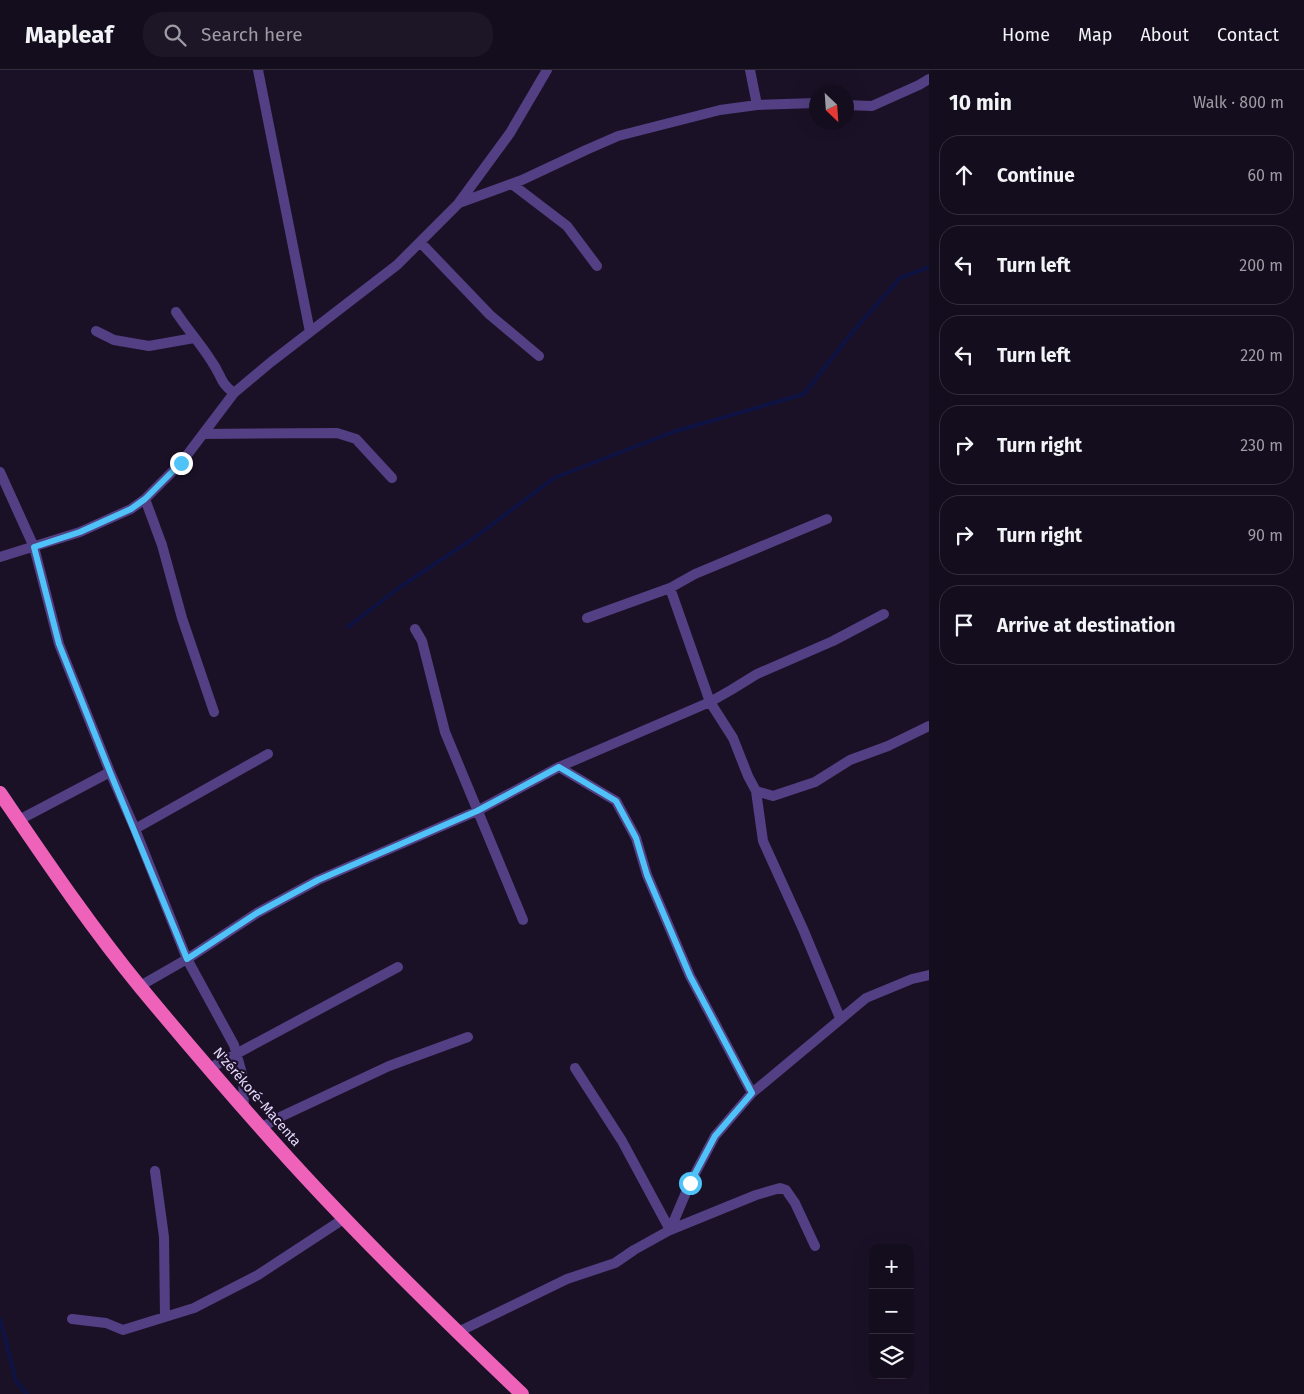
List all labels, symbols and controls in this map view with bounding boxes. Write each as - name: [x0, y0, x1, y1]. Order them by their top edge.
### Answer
- search box: [143, 12, 493, 57]
- text: Mapleaf: [25, 21, 113, 49]
- icon: search: [161, 21, 189, 49]
- text: Search here: [201, 23, 303, 46]
- text: Home: [1002, 24, 1050, 46]
- text: Map: [1078, 24, 1112, 46]
- text: About: [1140, 24, 1189, 46]
- text: Contact: [1217, 24, 1279, 46]
- north arrow: [809, 85, 854, 130]
- text: 10 min: [949, 90, 1012, 116]
- text: Walk · 800 m: [1193, 93, 1284, 112]
- icon: ahead: [950, 161, 978, 189]
- text: Continue: [997, 164, 1075, 187]
- text: 60 m: [1248, 166, 1283, 185]
- icon: left: [950, 251, 978, 279]
- text: Turn left: [997, 254, 1071, 277]
- text: 200 m: [1239, 256, 1283, 275]
- icon: left: [950, 341, 978, 369]
- text: Turn left: [997, 344, 1071, 367]
- text: 220 m: [1240, 346, 1283, 365]
- icon: right: [950, 431, 978, 459]
- text: Turn right: [997, 434, 1082, 457]
- text: 230 m: [1240, 436, 1283, 455]
- route end: [170, 452, 193, 475]
- icon: right: [950, 521, 978, 549]
- text: Turn right: [997, 524, 1082, 547]
- text: 90 m: [1248, 526, 1283, 545]
- icon: arrive: [950, 611, 978, 639]
- text: Arrive at destination: [997, 614, 1176, 637]
- street label: N'zérékoré-Macenta: [209, 1044, 305, 1150]
- route start: [679, 1172, 702, 1195]
- map controls: [869, 1244, 914, 1379]
- button: +: [869, 1244, 914, 1289]
- button: −: [869, 1289, 914, 1334]
- button: layers: [869, 1334, 914, 1379]

